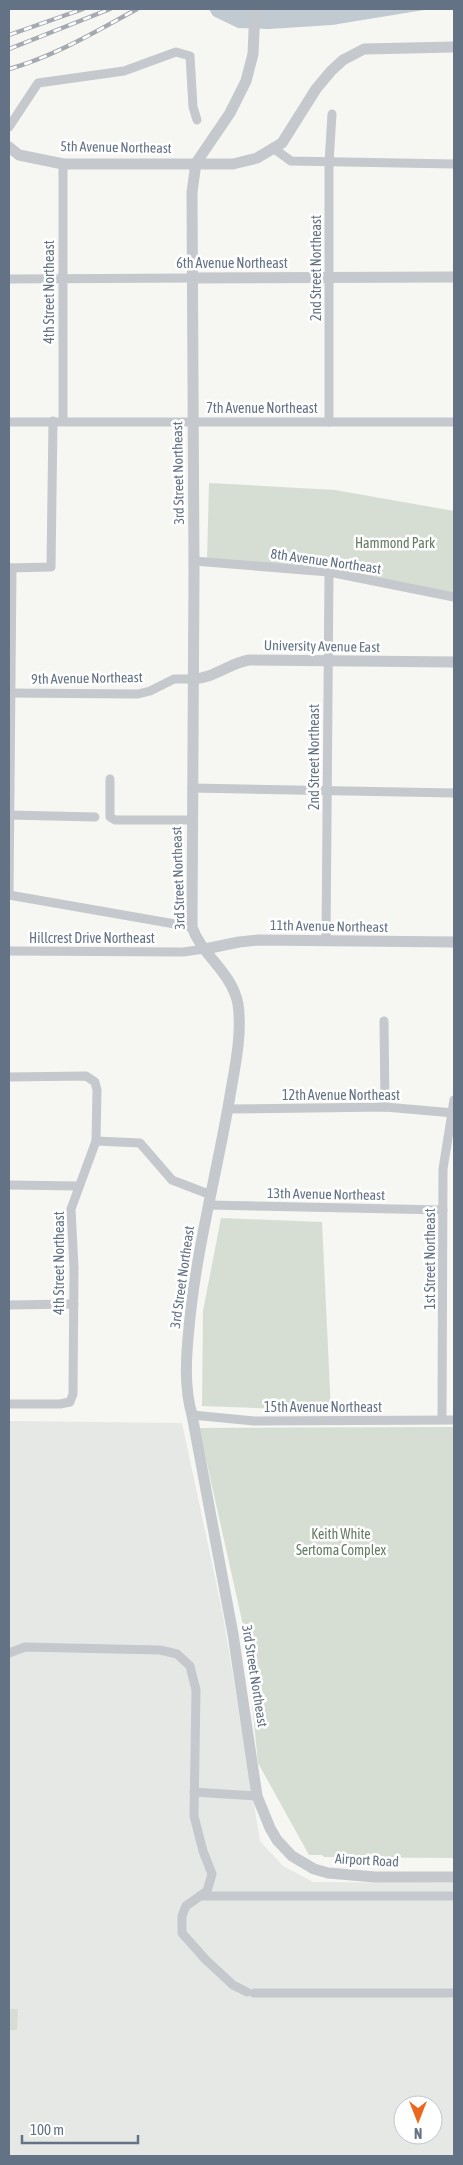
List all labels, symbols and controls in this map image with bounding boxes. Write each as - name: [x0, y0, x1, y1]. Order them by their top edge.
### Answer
- street label: 5th Avenue Northeast: [60, 138, 172, 156]
- street label: 2nd Street Northeast: [308, 215, 324, 321]
- street label: 4th Street Northeast: [41, 240, 57, 344]
- street label: 6th Avenue Northeast: [176, 255, 288, 271]
- street label: 7th Avenue Northeast: [206, 400, 318, 416]
- street label: 3rd Street Northeast: [169, 421, 187, 525]
- park label: Hammond Park: [355, 535, 435, 551]
- street label: 8th Avenue Northeast: [270, 545, 382, 577]
- street label: University Avenue East: [264, 637, 380, 655]
- street label: 9th Avenue Northeast: [31, 669, 143, 687]
- street label: 2nd Street Northeast: [306, 704, 322, 810]
- street label: 3rd Street Northeast: [168, 826, 188, 930]
- street label: 11th Avenue Northeast: [270, 917, 388, 935]
- street label: Hillcrest Drive Northeast: [29, 930, 155, 946]
- street label: 12th Avenue Northeast: [282, 1087, 400, 1103]
- street label: 13th Avenue Northeast: [267, 1185, 385, 1203]
- street label: 1st Street Northeast: [422, 1208, 438, 1310]
- street label: 4th Street Northeast: [51, 1211, 67, 1315]
- street label: 3rd Street Northeast: [167, 1225, 197, 1329]
- street label: 15th Avenue Northeast: [264, 1399, 382, 1415]
- park label: Keith White Sertoma Complex: [296, 1526, 386, 1558]
- street label: 3rd Street Northeast: [239, 1624, 271, 1728]
- street label: Airport Road: [335, 1850, 399, 1870]
- north arrow: [393, 2095, 443, 2145]
- scale bar: [22, 2112, 139, 2144]
- text: 100 m: [30, 2121, 64, 2138]
- text: N: [414, 2125, 422, 2141]

